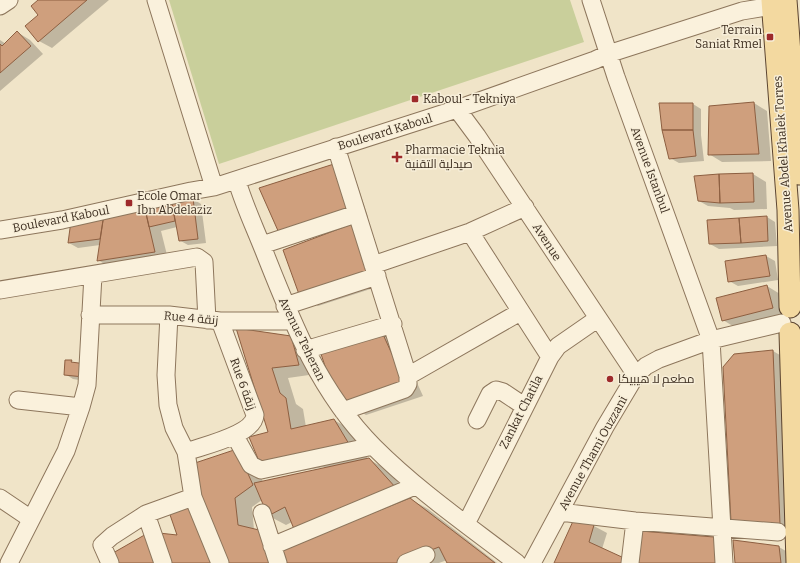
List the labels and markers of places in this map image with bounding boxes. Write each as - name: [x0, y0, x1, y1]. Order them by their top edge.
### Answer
- place label: Terrain Saniat Rmel: [695, 23, 763, 51]
- marker: Terrain Saniat Rmel: [765, 32, 775, 42]
- place label: Kaboul - Tekniya: [423, 92, 516, 106]
- marker: Kaboul - Tekniya: [410, 94, 420, 104]
- place label: Pharmacie Teknia صيدلية التقنية: [405, 143, 505, 171]
- marker: Pharmacie Teknia صيدلية التقنية: [392, 152, 402, 162]
- place label: Ecole Omar Ibn Abdelaziz: [137, 189, 212, 217]
- marker: Ecole Omar Ibn Abdelaziz: [124, 198, 134, 208]
- place label: مطعم لا هيبيكا: [618, 372, 694, 387]
- marker: مطعم لا هيبيكا: [605, 374, 615, 384]

